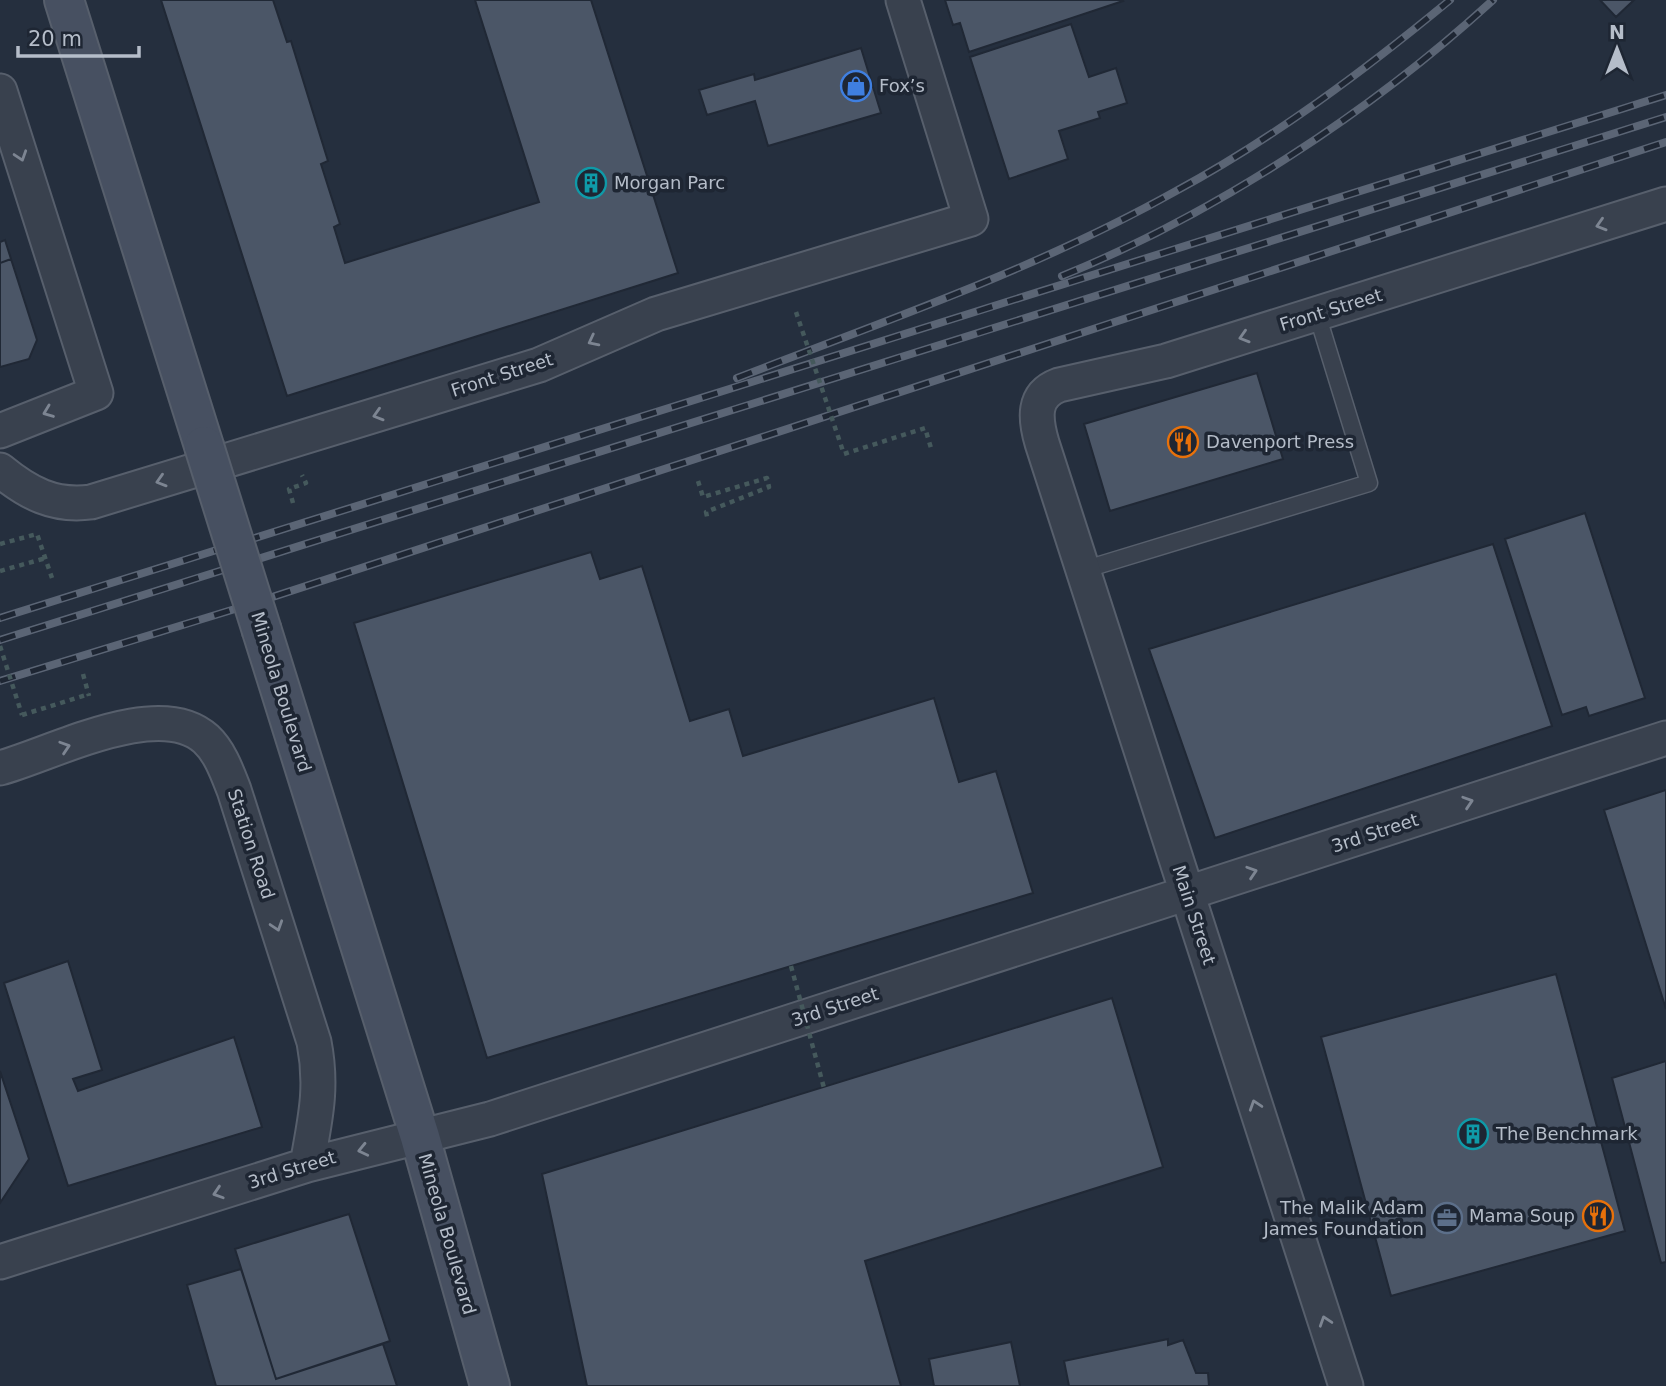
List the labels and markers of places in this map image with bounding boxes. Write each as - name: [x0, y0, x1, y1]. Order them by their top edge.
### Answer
- shop icon: Fox’s: [839, 69, 873, 103]
- place label: Fox’s: [879, 75, 925, 96]
- building icon: Morgan Parc: [574, 166, 608, 200]
- place label: Morgan Parc: [614, 172, 725, 193]
- restaurant icon: Davenport Press: [1166, 425, 1200, 459]
- place label: Davenport Press: [1206, 431, 1354, 452]
- building icon: The Benchmark: [1456, 1117, 1490, 1151]
- place label: The Benchmark: [1495, 1123, 1638, 1144]
- place label: The Malik Adam James Foundation: [1262, 1197, 1424, 1239]
- restaurant icon: Mama Soup: [1581, 1199, 1615, 1233]
- office icon: The Malik Adam James Foundation: [1430, 1201, 1464, 1235]
- place label: Mama Soup: [1469, 1205, 1575, 1226]

